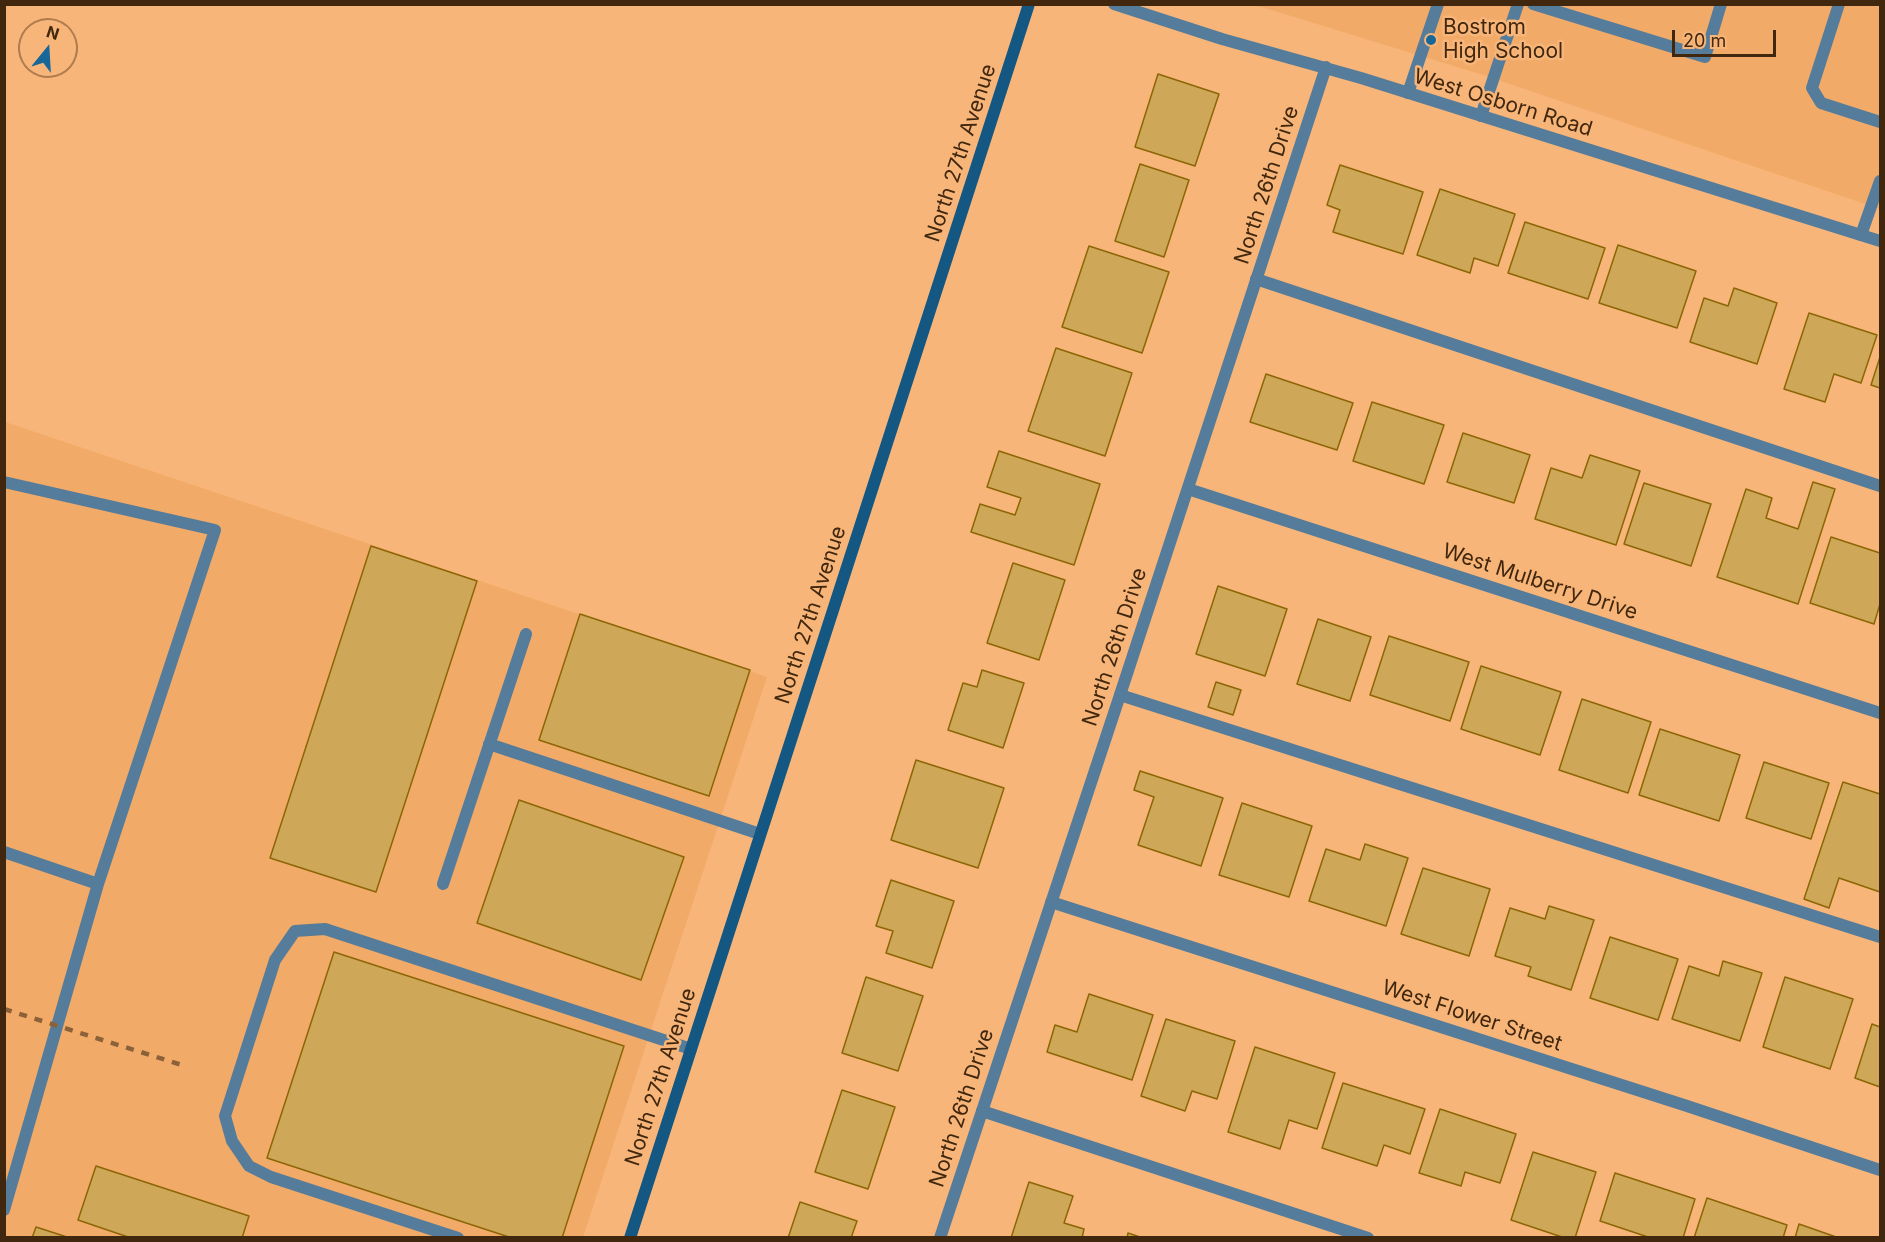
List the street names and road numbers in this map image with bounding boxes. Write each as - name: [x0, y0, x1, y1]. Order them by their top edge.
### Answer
- street label: North 27th Avenue: [920, 61, 1002, 245]
- street label: West Osborn Road: [1411, 64, 1595, 142]
- street label: North 26th Drive: [1230, 103, 1304, 267]
- street label: North 27th Avenue: [770, 523, 852, 707]
- street label: West Mulberry Drive: [1439, 539, 1641, 625]
- street label: North 26th Drive: [1078, 565, 1152, 729]
- street label: West Flower Street: [1379, 975, 1565, 1057]
- street label: North 27th Avenue: [620, 985, 702, 1169]
- street label: North 26th Drive: [925, 1026, 999, 1190]

